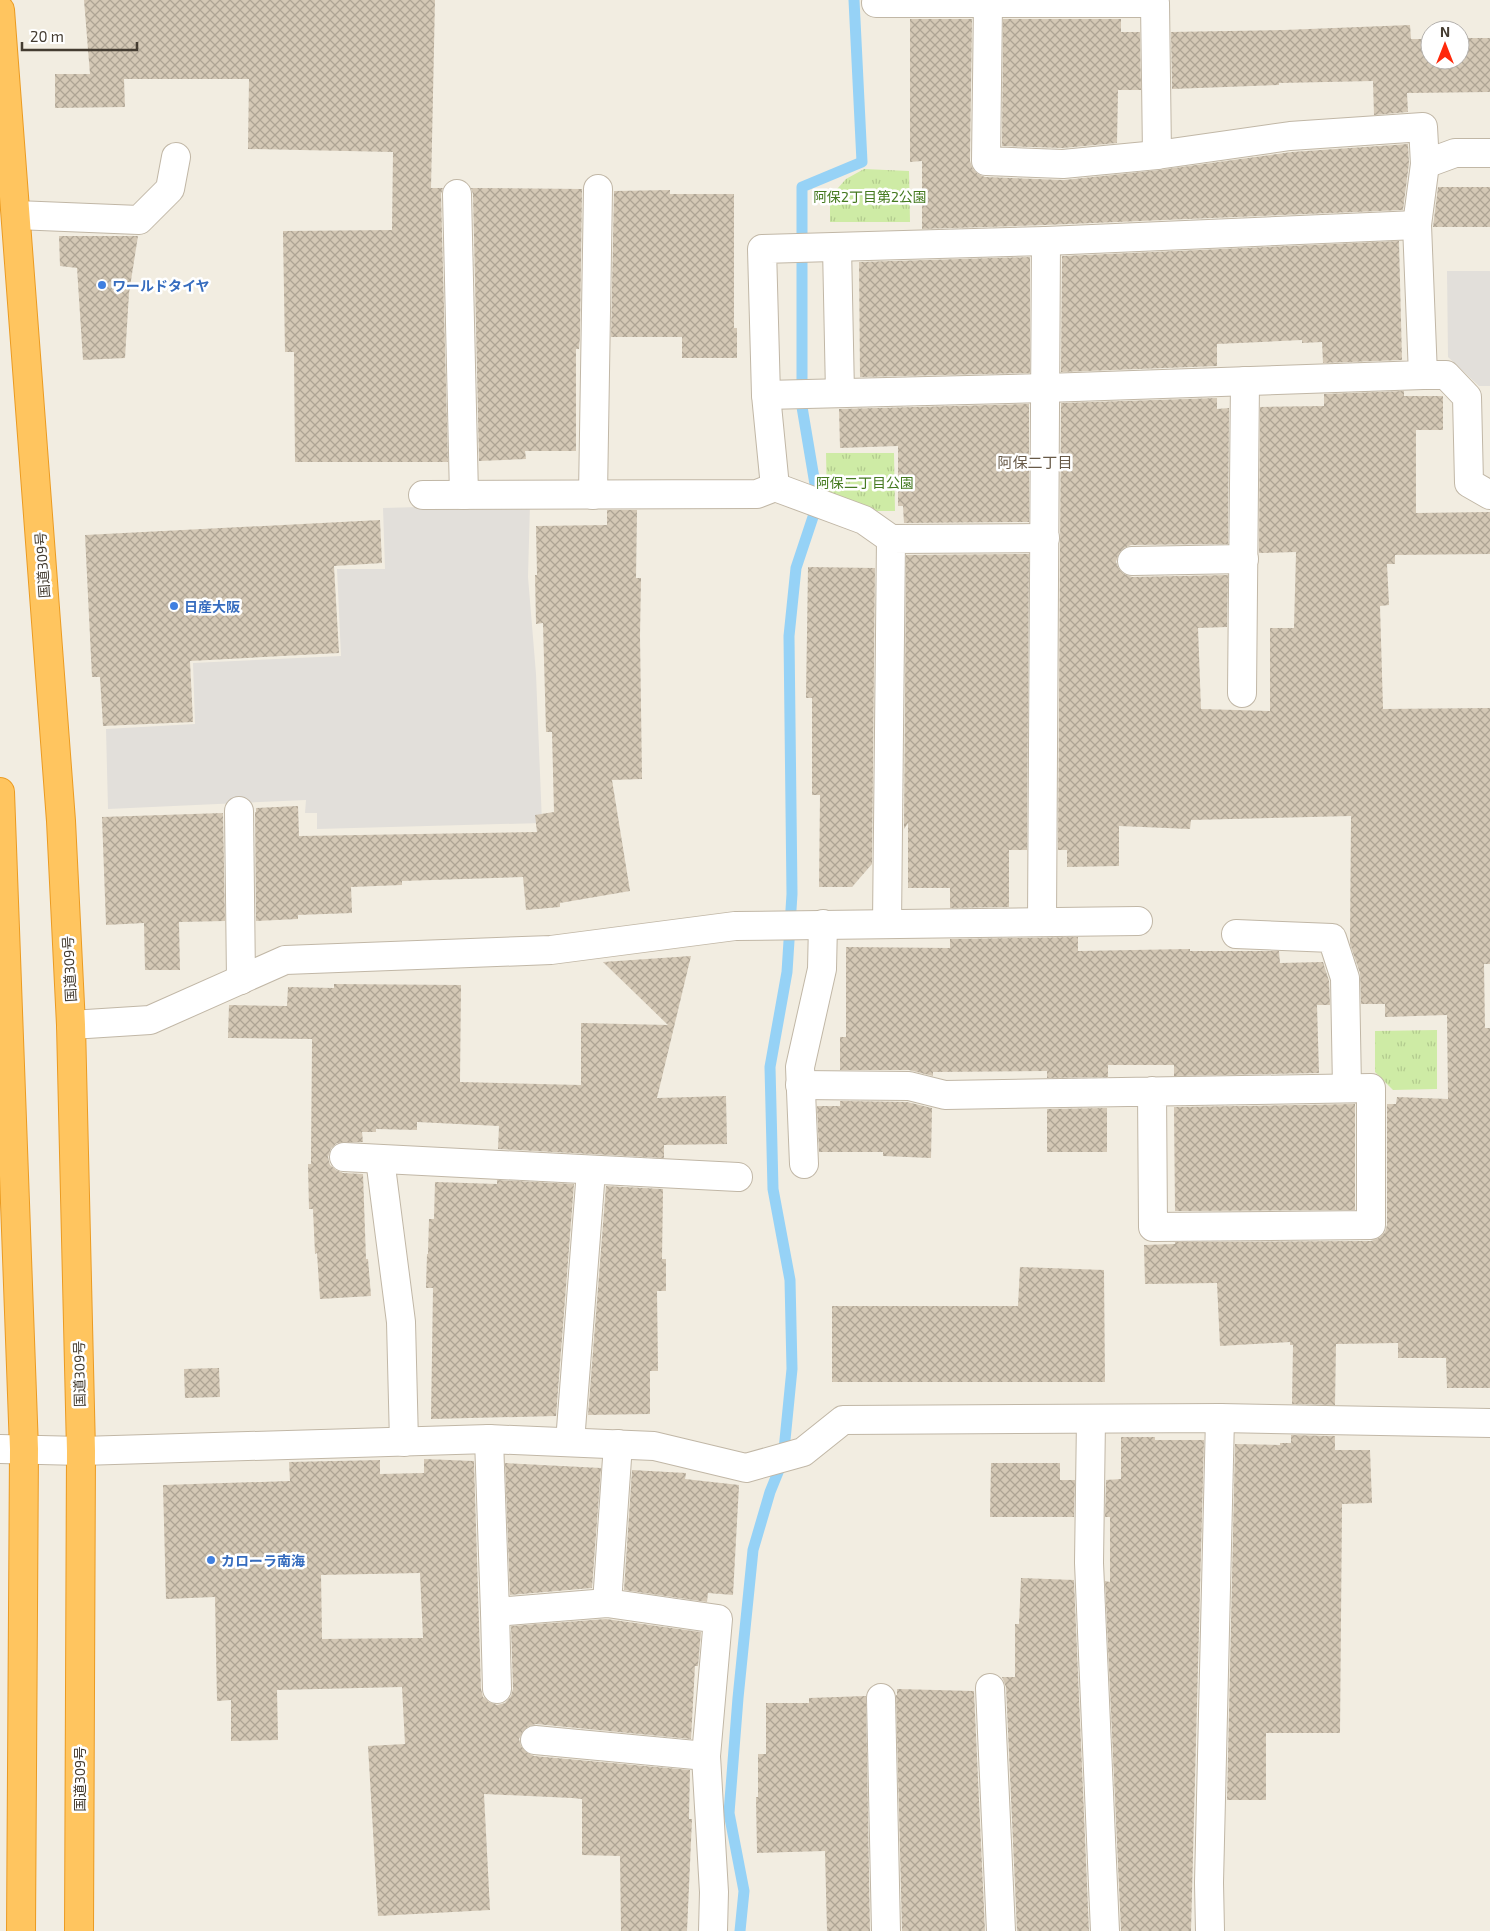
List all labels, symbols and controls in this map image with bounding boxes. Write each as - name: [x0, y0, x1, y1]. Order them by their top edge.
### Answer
- scale bar: [22, 20, 138, 52]
- north arrow: [1420, 20, 1470, 70]
- text: N: [1440, 23, 1450, 40]
- text: 20 m: [30, 27, 64, 45]
- park label: 阿保2丁目第2公園: [813, 188, 927, 205]
- place label: ワールドタイヤ: [112, 277, 210, 294]
- marker: ワールドタイヤ: [96, 279, 108, 291]
- district label: 阿保二丁目: [997, 453, 1073, 471]
- park label: 阿保二丁目公園: [816, 474, 914, 491]
- street label: 国道309号: [31, 531, 53, 599]
- place label: 日産大阪: [184, 598, 240, 615]
- marker: 日産大阪: [168, 600, 180, 612]
- street label: 国道309号: [59, 935, 79, 1003]
- street label: 国道309号: [70, 1341, 88, 1407]
- place label: カローラ南海: [221, 1552, 305, 1569]
- marker: カローラ南海: [205, 1554, 217, 1566]
- street label: 国道309号: [71, 1746, 88, 1812]

